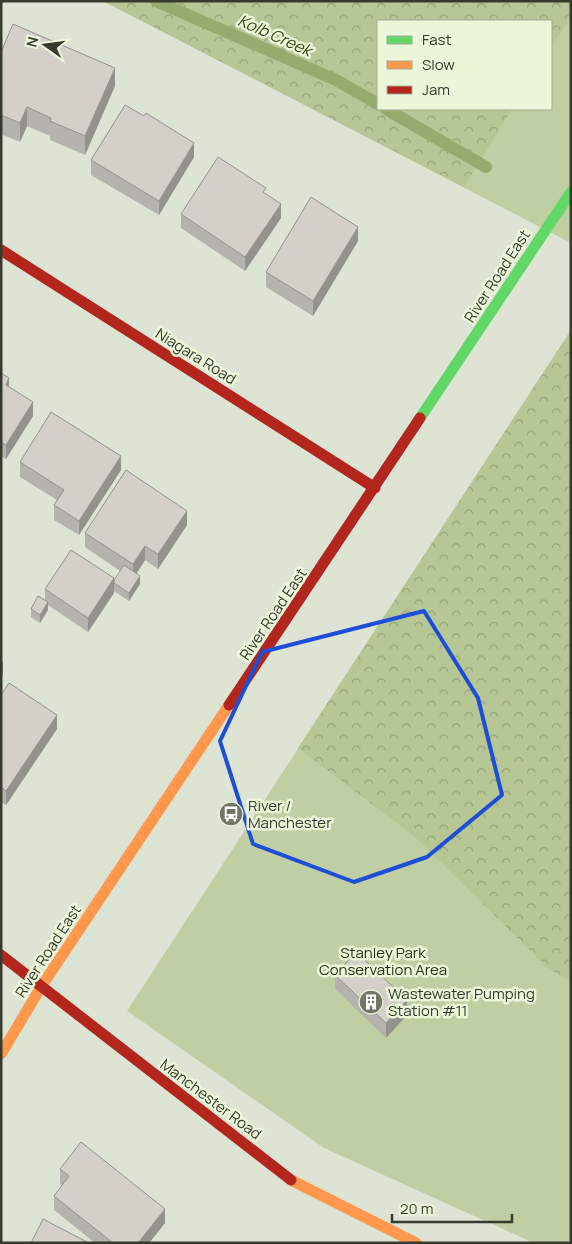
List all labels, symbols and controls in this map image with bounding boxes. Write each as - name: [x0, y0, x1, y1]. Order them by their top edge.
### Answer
- water label: Kolb Creek: [235, 9, 317, 62]
- north arrow: [20, 20, 70, 70]
- legend: [377, 20, 552, 110]
- text: Fast: [422, 29, 451, 50]
- text: N: [21, 35, 42, 49]
- text: Slow: [422, 54, 455, 75]
- text: Jam: [422, 79, 450, 100]
- street label: River Road East: [459, 226, 535, 326]
- street label: Niagara Road: [152, 323, 240, 389]
- street label: River Road East: [234, 564, 312, 664]
- place label: River / Manchester: [248, 795, 332, 833]
- bus stop icon: River / Manchester: [218, 801, 244, 827]
- street label: River Road East: [10, 901, 86, 1001]
- park label: Stanley Park Conservation Area: [319, 942, 447, 980]
- place label: Wastewater Pumping Station #11: [388, 983, 535, 1021]
- building icon: Wastewater Pumping Station #11: [358, 989, 384, 1015]
- street label: Manchester Road: [156, 1054, 266, 1144]
- scale bar: [392, 1192, 512, 1224]
- text: 20 m: [400, 1198, 433, 1219]

